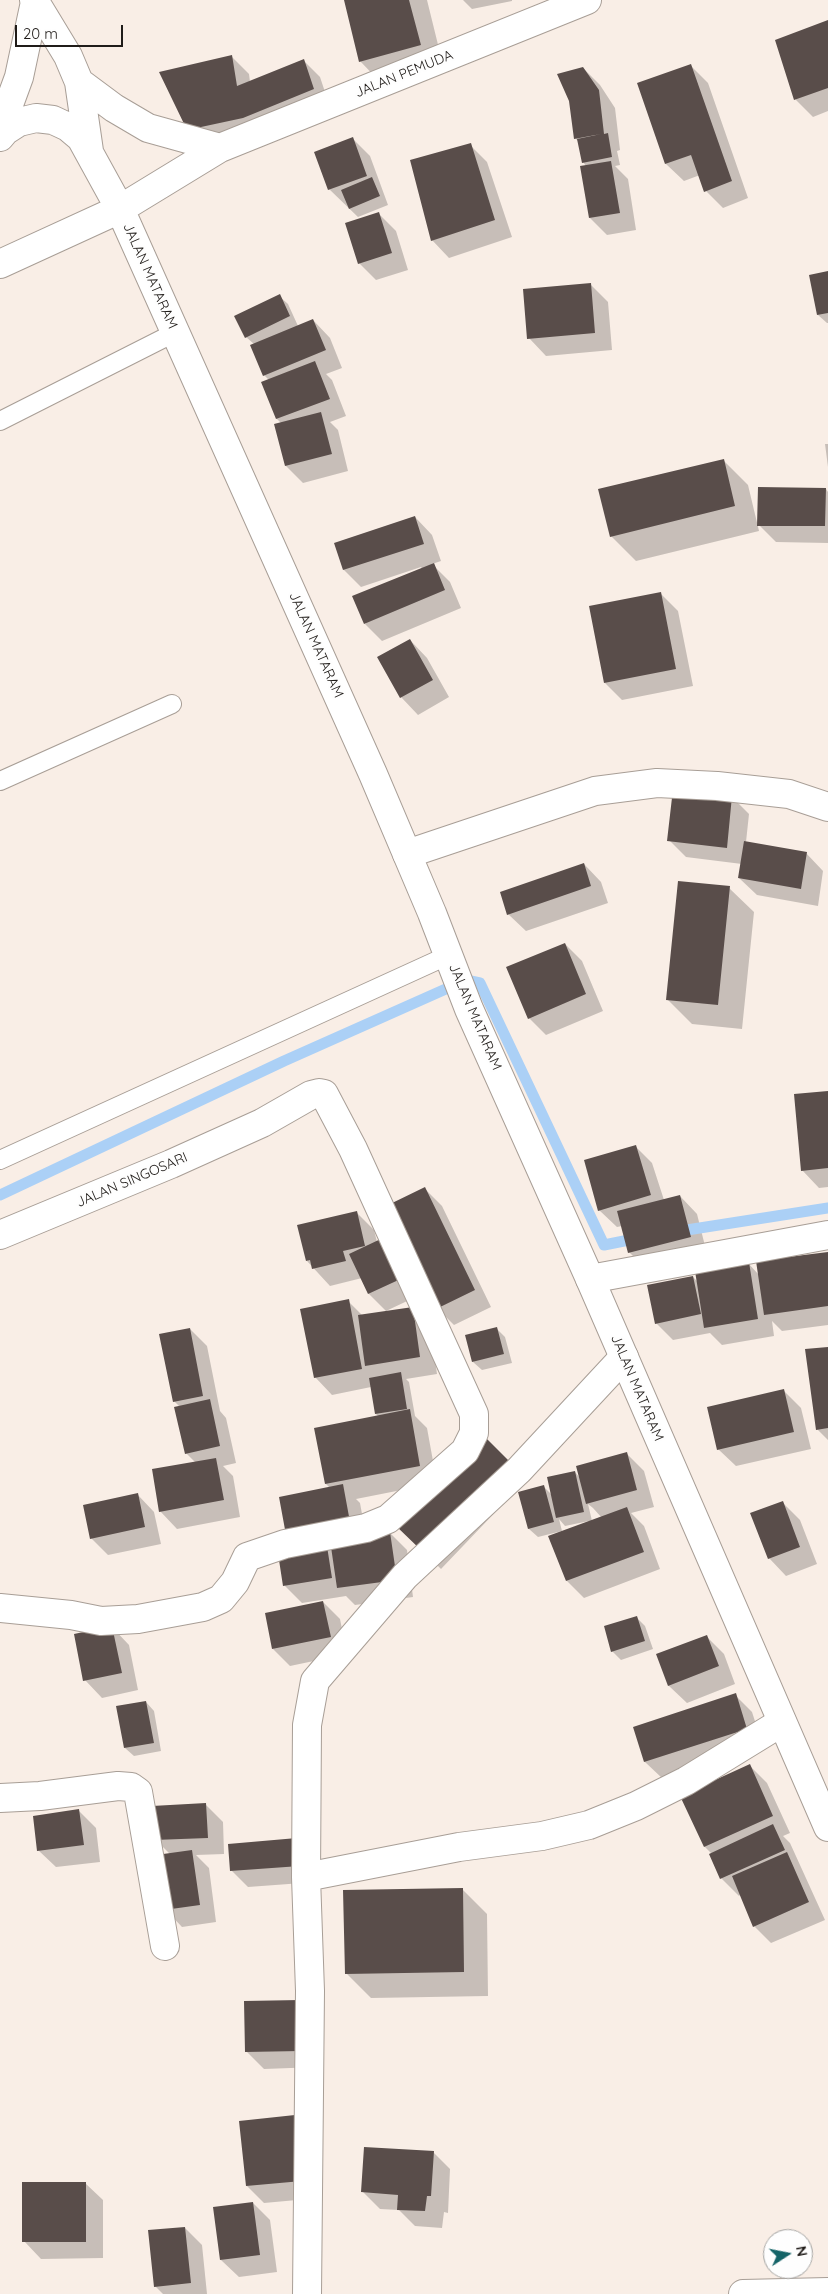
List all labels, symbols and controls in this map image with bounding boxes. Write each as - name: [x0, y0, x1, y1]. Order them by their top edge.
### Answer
- scale bar: [18, 15, 125, 47]
- text: 20 m: [23, 24, 58, 43]
- street label: JALAN PEMUDA: [353, 47, 455, 101]
- street label: JALAN MATARAM: [119, 220, 181, 332]
- street label: JALAN MATARAM: [285, 589, 347, 701]
- street label: JALAN MATARAM: [445, 961, 505, 1073]
- street label: JALAN SINGOSARI: [74, 1149, 190, 1211]
- street label: JALAN MATARAM: [607, 1332, 667, 1444]
- north arrow: [763, 2229, 813, 2279]
- text: N: [792, 2245, 812, 2258]

